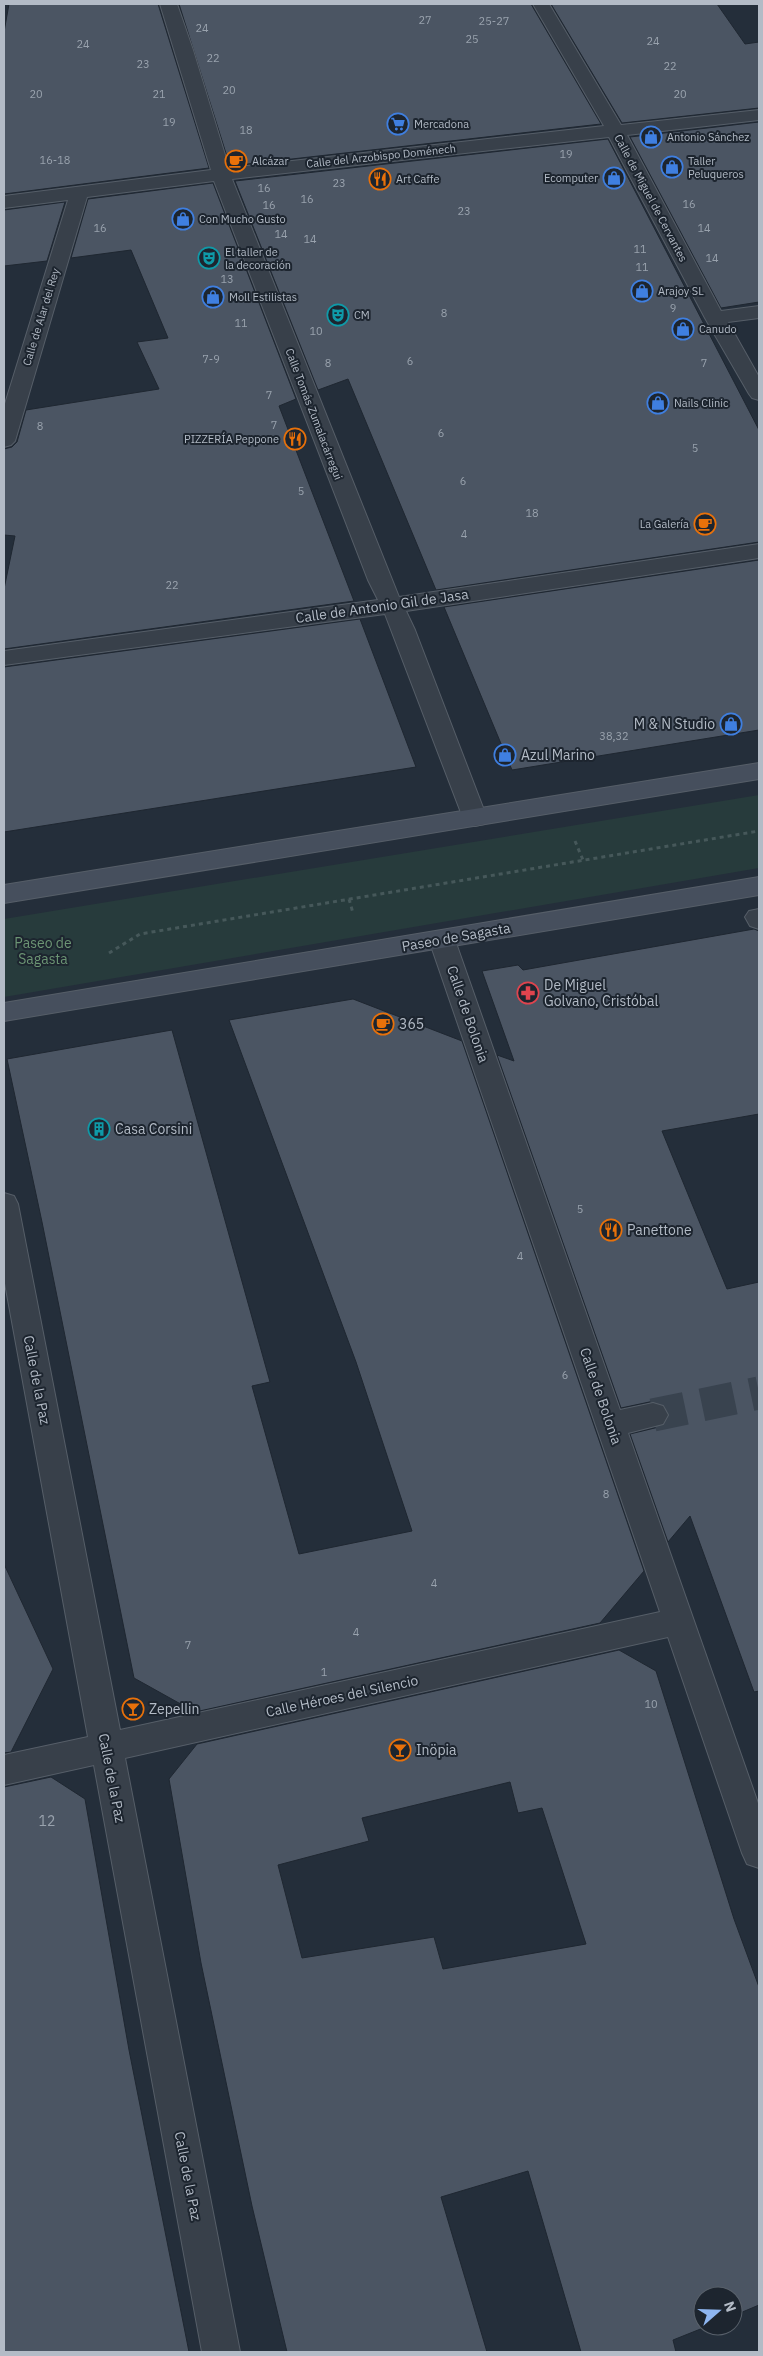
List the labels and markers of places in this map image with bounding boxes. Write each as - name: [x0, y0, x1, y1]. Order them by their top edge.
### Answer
- supermarket icon: Mercadona: [386, 112, 410, 136]
- place label: Mercadona: [414, 117, 469, 131]
- shop icon: Antonio Sánchez: [639, 125, 663, 149]
- place label: Antonio Sánchez: [667, 130, 749, 144]
- cafe icon: Alcázar: [224, 149, 248, 173]
- place label: Alcázar: [252, 154, 288, 168]
- place label: Taller Peluqueros: [688, 154, 744, 181]
- shop icon: Taller Peluqueros: [660, 155, 684, 179]
- shop icon: Ecomputer: [602, 166, 626, 190]
- restaurant icon: Art Caffe: [368, 167, 392, 191]
- place label: Ecomputer: [544, 171, 598, 185]
- place label: Art Caffe: [396, 172, 439, 186]
- shop icon: Con Mucho Gusto: [171, 207, 195, 231]
- place label: Con Mucho Gusto: [199, 212, 286, 226]
- place label: El taller de la decoración: [225, 245, 291, 272]
- theatre icon: El taller de la decoración: [197, 246, 221, 270]
- shop icon: Arajoy SL: [630, 279, 654, 303]
- place label: Arajoy SL: [658, 284, 704, 298]
- shop icon: Moll Estilistas: [201, 285, 225, 309]
- place label: Moll Estilistas: [229, 290, 297, 304]
- theatre icon: CM: [326, 303, 350, 327]
- place label: CM: [354, 308, 370, 322]
- shop icon: Canudo: [671, 317, 695, 341]
- place label: Canudo: [699, 322, 737, 336]
- shop icon: Nails Clinic: [646, 391, 670, 415]
- place label: Nails Clinic: [674, 396, 729, 410]
- restaurant icon: PIZZERÍA Peppone: [283, 427, 307, 451]
- place label: PIZZERÍA Peppone: [184, 432, 279, 446]
- cafe icon: La Galería: [693, 512, 717, 536]
- place label: La Galería: [640, 517, 689, 531]
- shop icon: M & N Studio: [719, 712, 743, 736]
- place label: M & N Studio: [634, 715, 715, 733]
- shop icon: Azul Marino: [493, 743, 517, 767]
- place label: Azul Marino: [521, 746, 595, 764]
- place label: De Miguel Golvano, Cristóbal: [544, 976, 658, 1010]
- pharmacy icon: De Miguel Golvano, Cristóbal: [516, 981, 540, 1005]
- cafe icon: 365: [371, 1012, 395, 1036]
- place label: 365: [399, 1015, 424, 1033]
- building icon: Casa Corsini: [87, 1117, 111, 1141]
- place label: Casa Corsini: [115, 1120, 192, 1138]
- restaurant icon: Panettone: [599, 1218, 623, 1242]
- place label: Panettone: [627, 1221, 692, 1239]
- bar icon: Zepellin: [121, 1697, 145, 1721]
- place label: Zepellin: [149, 1700, 200, 1718]
- bar icon: Inöpia: [388, 1738, 412, 1762]
- place label: Inöpia: [416, 1741, 457, 1759]

